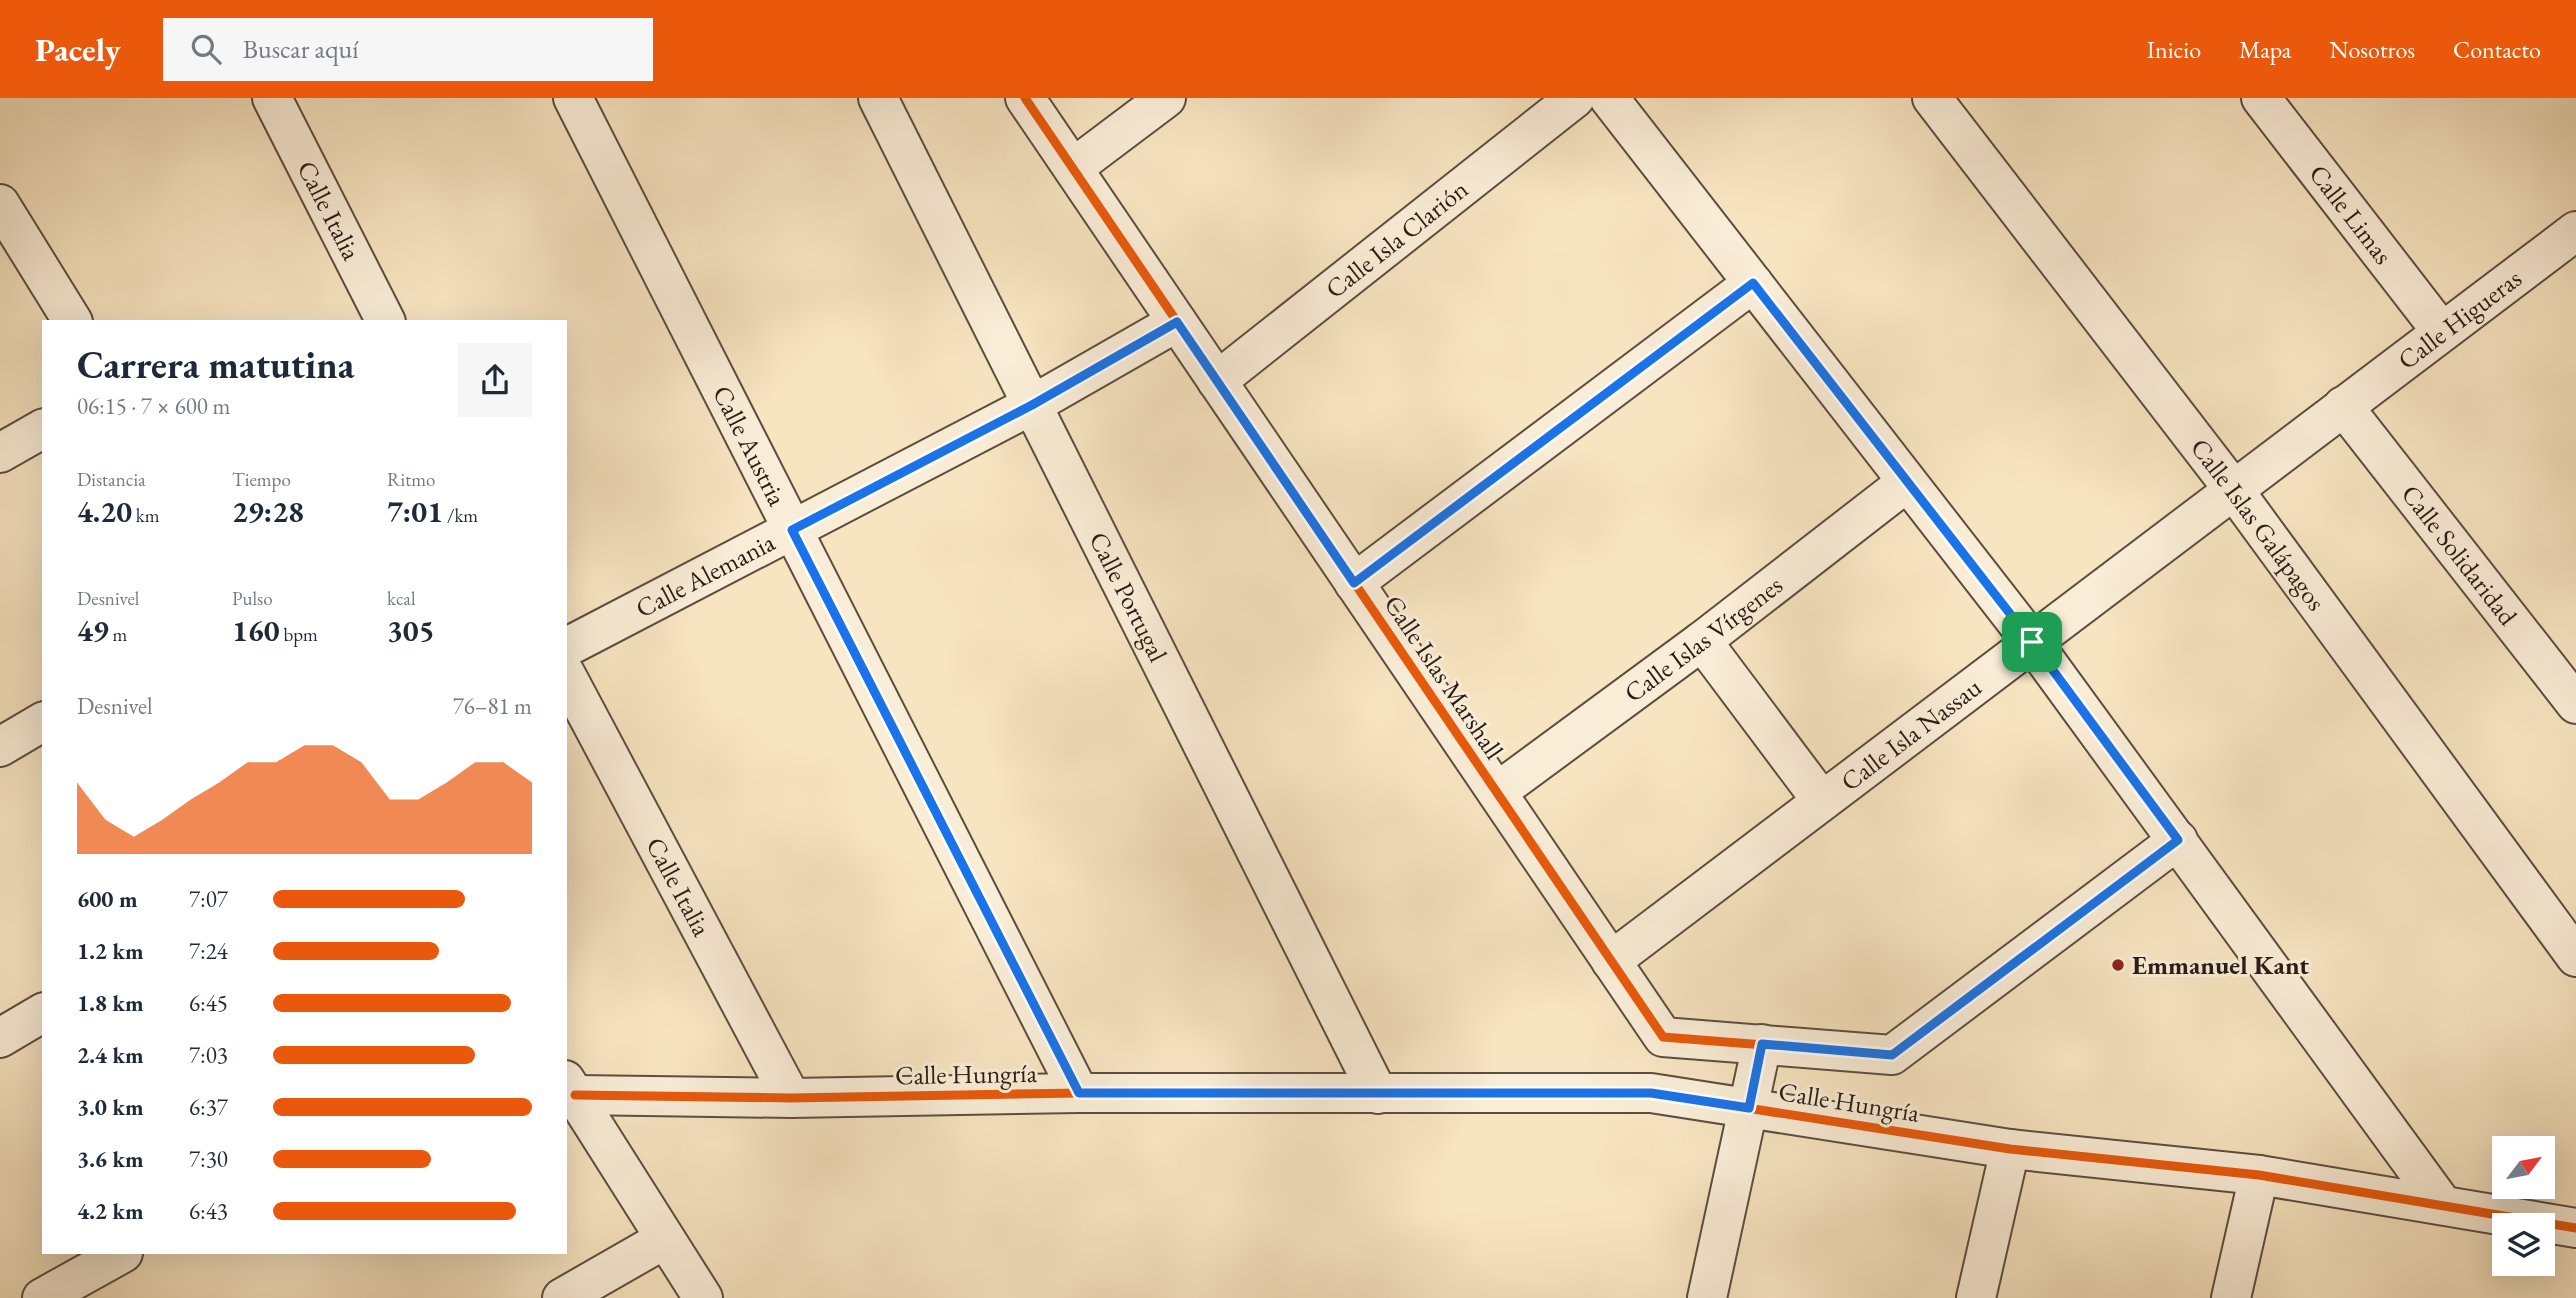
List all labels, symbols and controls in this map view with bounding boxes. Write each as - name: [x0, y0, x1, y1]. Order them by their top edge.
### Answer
- search box: [163, 18, 653, 81]
- text: Pacely: [35, 28, 121, 71]
- icon: search: [187, 30, 225, 68]
- text: Buscar aquí: [243, 32, 359, 66]
- text: Inicio: [2147, 34, 2201, 65]
- text: Mapa: [2239, 34, 2291, 65]
- text: Nosotros: [2329, 34, 2415, 65]
- text: Contacto: [2453, 34, 2541, 65]
- street label: Calle Italia: [290, 155, 369, 266]
- street label: Calle Limas: [2302, 157, 2400, 271]
- street label: Calle Isla Clarión: [1318, 172, 1475, 306]
- street label: Calle Higueras: [2391, 261, 2528, 377]
- text: Carrera matutina: [77, 340, 354, 389]
- button: share: [458, 343, 532, 417]
- street label: Calle Austria: [705, 380, 795, 512]
- text: 06:15 · 7 × 600 m: [77, 391, 230, 421]
- street label: Calle Islas Galápagos: [2183, 431, 2333, 617]
- text: Distancia: [77, 467, 146, 492]
- text: Tiempo: [232, 467, 291, 492]
- text: Ritmo: [387, 467, 435, 492]
- street label: Calle Solidaridad: [2394, 478, 2525, 633]
- text: 4.20: [77, 492, 132, 531]
- text: 29:28: [232, 492, 304, 531]
- text: 7:01: [387, 492, 443, 531]
- text: km: [132, 503, 160, 528]
- text: /km: [443, 503, 478, 528]
- street label: Calle Alemania: [630, 525, 781, 625]
- street label: Calle Portugal: [1081, 526, 1175, 667]
- street label: Calle Islas Vírgenes: [1617, 568, 1789, 710]
- text: Desnivel: [77, 586, 139, 611]
- text: Pulso: [232, 586, 273, 611]
- text: kcal: [387, 586, 416, 611]
- street label: Calle Islas Marshall: [1377, 588, 1511, 766]
- text: 49: [77, 611, 109, 650]
- text: 160: [232, 611, 280, 650]
- text: 305: [387, 611, 435, 650]
- pin: [2002, 612, 2062, 672]
- text: m: [109, 622, 127, 647]
- text: bpm: [280, 622, 318, 647]
- icon: arrive: [2013, 623, 2051, 661]
- street label: Calle Isla Nassau: [1834, 670, 1988, 798]
- text: Desnivel: [77, 691, 153, 721]
- text: 76–81 m: [453, 691, 532, 721]
- street label: Calle Italia: [638, 831, 719, 942]
- text: 600 m: [77, 884, 138, 914]
- text: 7:07: [189, 884, 228, 914]
- text: 1.2 km: [77, 936, 144, 966]
- text: 7:24: [189, 936, 228, 966]
- place label: Emmanuel Kant: [2132, 948, 2309, 982]
- marker: Emmanuel Kant: [2110, 957, 2126, 973]
- text: 1.8 km: [77, 988, 144, 1018]
- text: 6:45: [189, 988, 228, 1018]
- text: 2.4 km: [77, 1040, 144, 1070]
- text: 7:03: [189, 1040, 228, 1070]
- street label: Calle Hungría: [895, 1056, 1038, 1092]
- street label: Calle Hungría: [1776, 1074, 1922, 1130]
- text: 3.0 km: [77, 1092, 144, 1122]
- text: 6:37: [189, 1092, 228, 1122]
- north arrow: [2492, 1136, 2555, 1199]
- map controls: [2492, 1136, 2555, 1276]
- text: 3.6 km: [77, 1144, 144, 1174]
- text: 7:30: [189, 1144, 228, 1174]
- text: 4.2 km: [77, 1196, 144, 1226]
- text: 6:43: [189, 1196, 228, 1226]
- button: layers: [2492, 1213, 2555, 1276]

